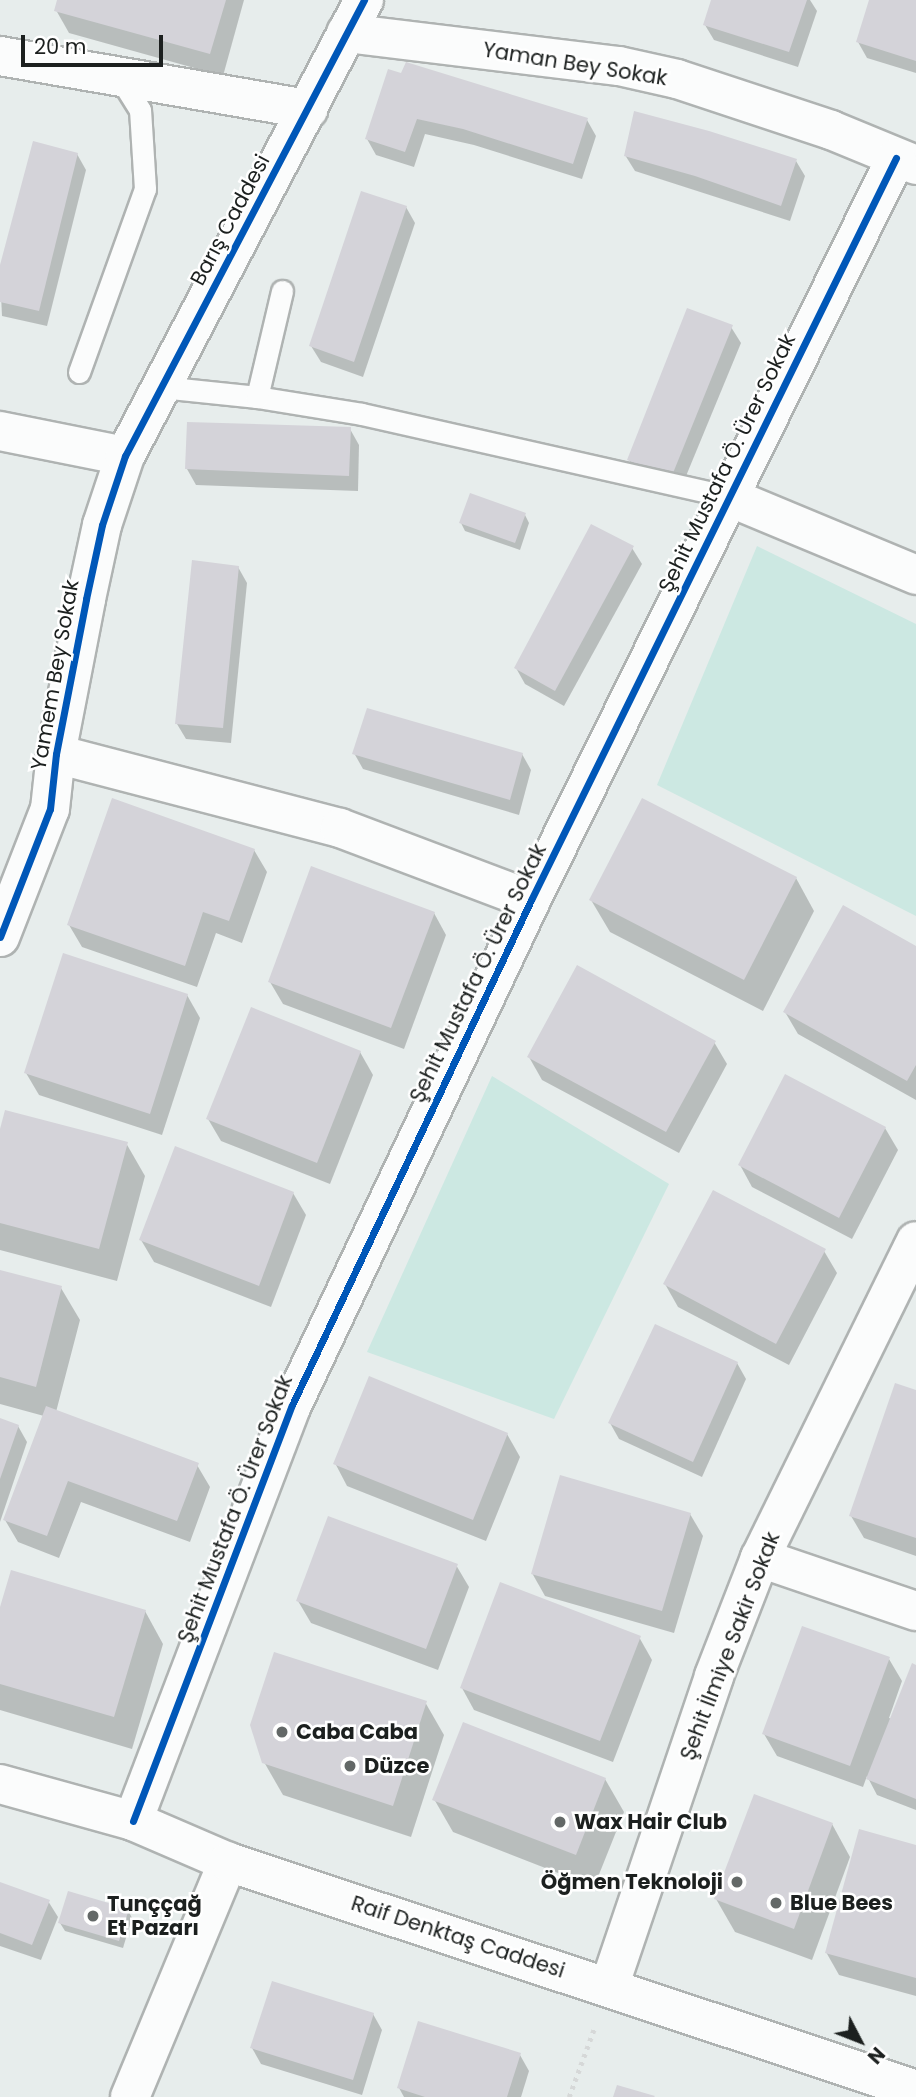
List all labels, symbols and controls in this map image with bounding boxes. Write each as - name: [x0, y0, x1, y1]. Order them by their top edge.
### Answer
- scale bar: [24, 21, 166, 65]
- text: 20 m: [34, 32, 87, 61]
- street label: Yaman Bey Sokak: [481, 37, 669, 91]
- street label: Barış Caddesi: [185, 150, 275, 290]
- street label: Şehit Mustafa Ö. Ürer Sokak: [653, 329, 801, 597]
- street label: Yamem Bey Sokak: [26, 578, 84, 772]
- street label: Şehit Mustafa Ö. Ürer Sokak: [404, 839, 552, 1107]
- street label: Şehit Mustafa Ö. Ürer Sokak: [172, 1372, 298, 1646]
- street label: Şehit İlmiye Sakir Sokak: [675, 1528, 785, 1764]
- place label: Caba Caba: [296, 1719, 418, 1745]
- marker: Caba Caba: [274, 1724, 290, 1740]
- place label: Düzce: [364, 1753, 429, 1779]
- marker: Düzce: [342, 1758, 358, 1774]
- place label: Wax Hair Club: [574, 1809, 727, 1835]
- marker: Wax Hair Club: [552, 1814, 568, 1830]
- place label: Öğmen Teknoloji: [541, 1869, 723, 1895]
- marker: Öğmen Teknoloji: [729, 1874, 745, 1890]
- place label: Blue Bees: [790, 1890, 893, 1916]
- place label: Tunççağ Et Pazarı: [107, 1891, 202, 1941]
- street label: Raif Denktaş Caddesi: [348, 1891, 568, 1983]
- marker: Blue Bees: [768, 1895, 784, 1911]
- marker: Tunççağ Et Pazarı: [85, 1908, 101, 1924]
- north arrow: [825, 2006, 895, 2076]
- text: N: [861, 2041, 891, 2070]

